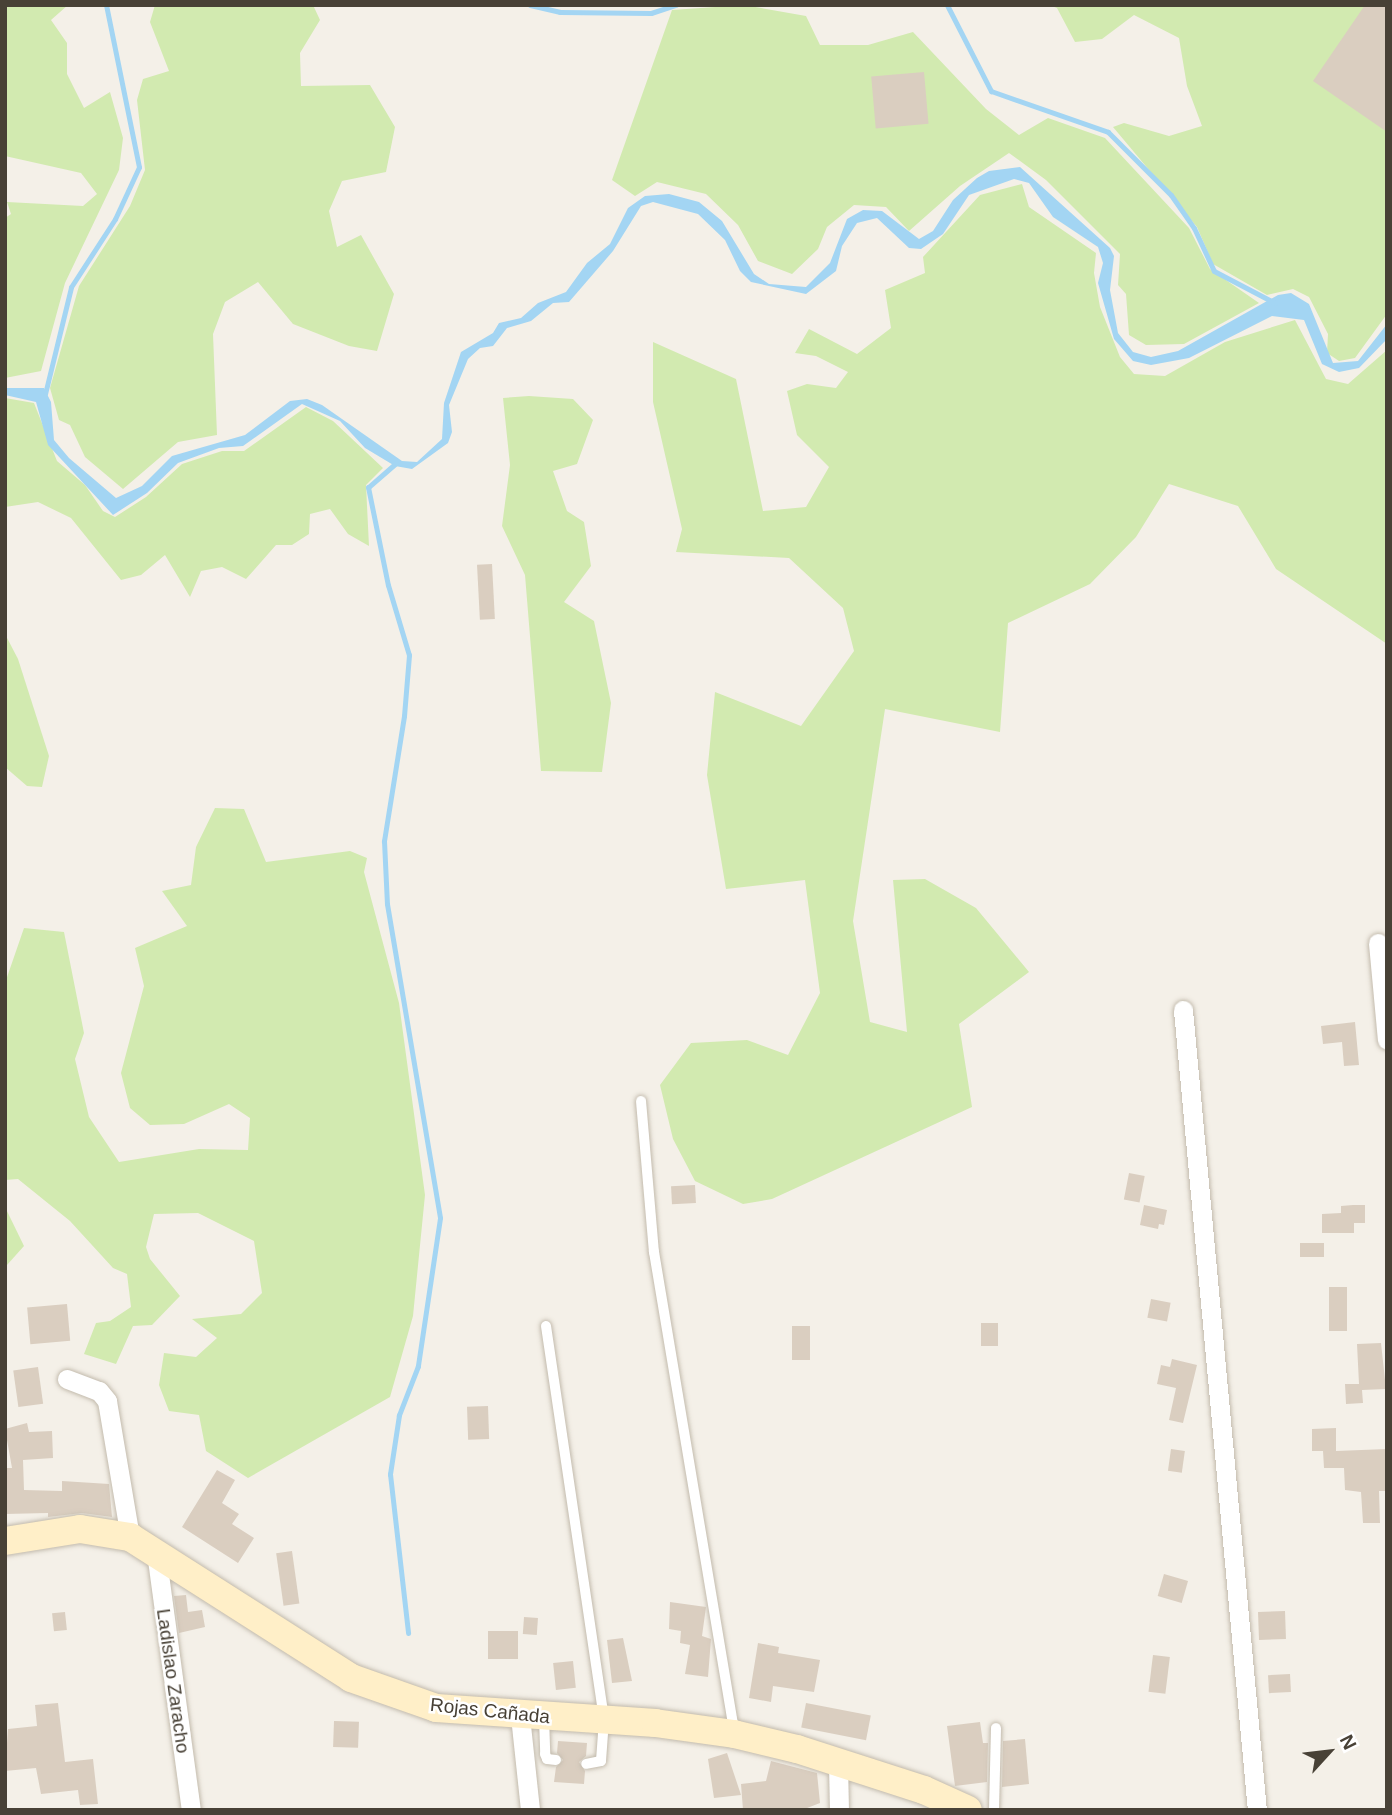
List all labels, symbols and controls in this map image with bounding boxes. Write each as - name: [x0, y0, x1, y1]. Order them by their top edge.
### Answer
- street label: Ladislao Zaracho: [152, 1607, 194, 1755]
- street label: Rojas Cañada: [429, 1693, 551, 1729]
- north arrow: [1294, 1717, 1364, 1787]
- text: N: [1336, 1731, 1361, 1753]

